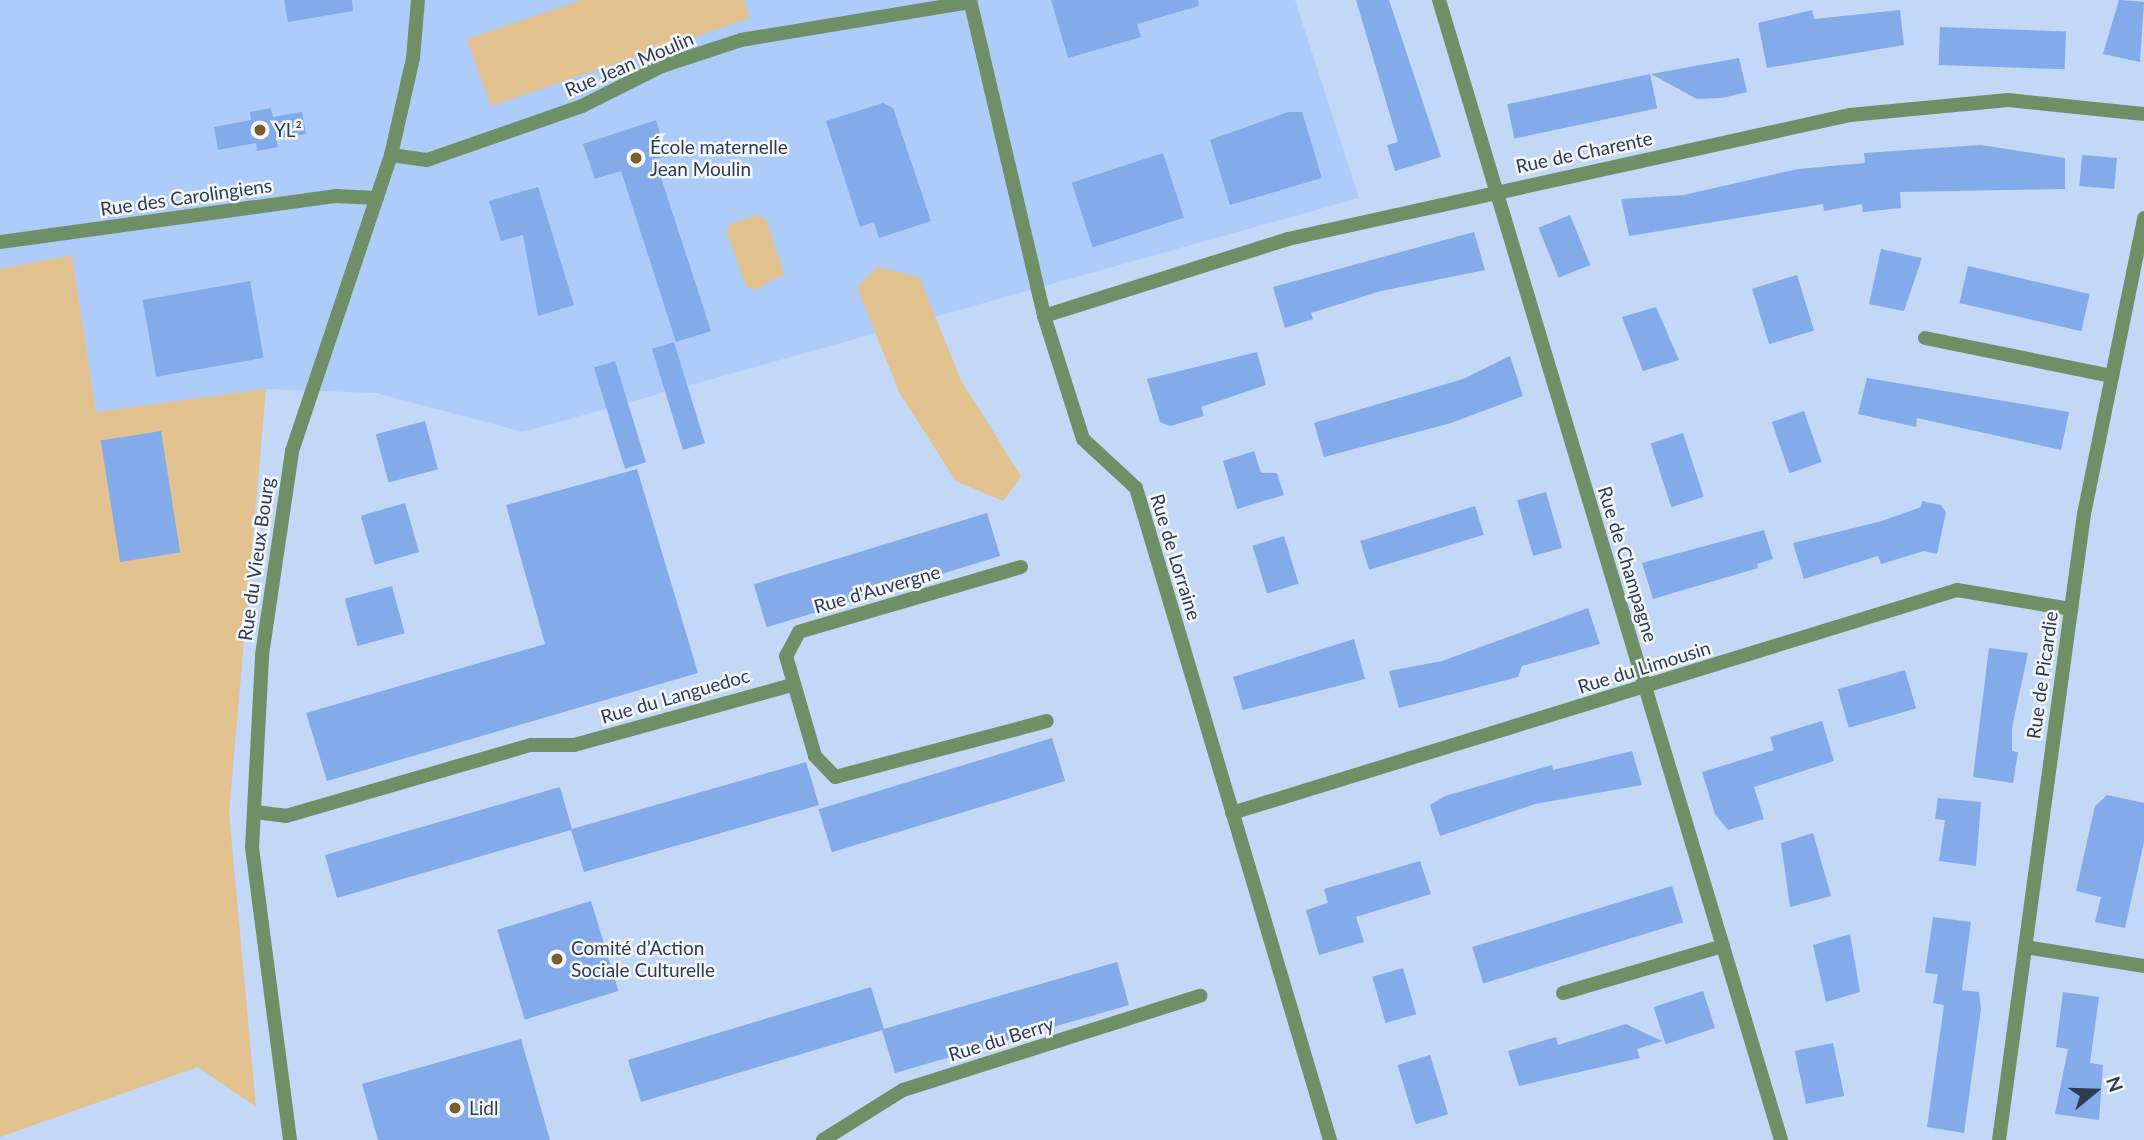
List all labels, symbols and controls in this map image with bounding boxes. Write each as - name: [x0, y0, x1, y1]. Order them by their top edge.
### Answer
- street label: Rue Jean Moulin: [561, 27, 697, 101]
- place label: YL²: [274, 119, 302, 141]
- marker: YL²: [252, 122, 268, 138]
- street label: Rue de Charente: [1514, 126, 1654, 178]
- place label: École maternelle Jean Moulin: [650, 136, 788, 180]
- marker: École maternelle Jean Moulin: [628, 150, 644, 166]
- street label: Rue des Carolingiens: [99, 174, 273, 220]
- street label: Rue du Vieux Bourg: [233, 475, 279, 643]
- street label: Rue de Champagne: [1593, 483, 1663, 645]
- street label: Rue de Lorraine: [1146, 491, 1206, 623]
- street label: Rue d'Auvergne: [811, 560, 943, 618]
- street label: Rue de Picardie: [2022, 610, 2062, 740]
- street label: Rue du Limousin: [1575, 636, 1713, 698]
- street label: Rue du Languedoc: [598, 664, 752, 728]
- place label: Comité d’Action Sociale Culturelle: [571, 937, 715, 981]
- marker: Comité d’Action Sociale Culturelle: [549, 951, 565, 967]
- street label: Rue du Berry: [946, 1012, 1056, 1066]
- north arrow: [2060, 1056, 2130, 1126]
- text: N: [2102, 1073, 2129, 1095]
- place label: Lidl: [469, 1097, 498, 1119]
- marker: Lidl: [447, 1100, 463, 1116]

